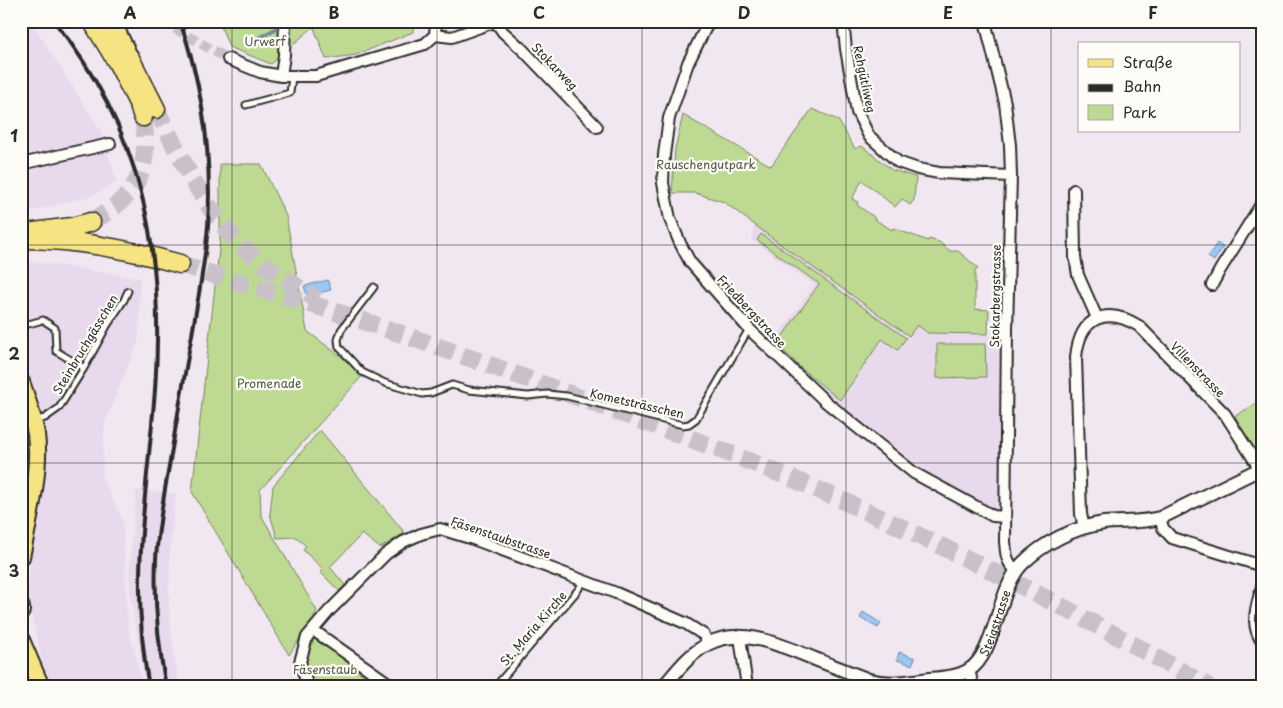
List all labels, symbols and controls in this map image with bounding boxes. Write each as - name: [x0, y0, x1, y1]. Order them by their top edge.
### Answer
- text: A: [124, 0, 137, 24]
- text: B: [329, 0, 340, 24]
- text: C: [533, 0, 545, 24]
- text: D: [738, 0, 750, 24]
- text: E: [943, 0, 953, 24]
- text: F: [1148, 0, 1158, 24]
- park label: Urwerf: [244, 32, 287, 50]
- street label: Stokarweg: [528, 38, 582, 94]
- legend: [1078, 42, 1240, 132]
- street label: Rehgütliweg: [849, 43, 881, 115]
- text: Straße: [1123, 50, 1173, 73]
- text: Bahn: [1123, 74, 1161, 97]
- text: Park: [1123, 100, 1157, 123]
- text: 1: [10, 123, 18, 147]
- park label: Rauschengutpark: [656, 155, 756, 173]
- street label: Stokarbergstrasse: [985, 244, 1005, 348]
- street label: Friedbergstrasse: [713, 270, 791, 352]
- street label: Steinbruchgässchen: [48, 291, 122, 397]
- street label: Villenstrasse: [1167, 337, 1229, 401]
- text: 2: [8, 341, 20, 365]
- park label: Promenade: [237, 374, 301, 392]
- street label: Kometsträsschen: [588, 383, 686, 423]
- street label: Fäsenstaubstrasse: [449, 511, 553, 563]
- text: 3: [9, 558, 19, 582]
- street label: St. Maria Kirche: [495, 587, 571, 669]
- street label: Steigstrasse: [975, 587, 1015, 659]
- park label: Fäsenstaub: [293, 660, 357, 678]

